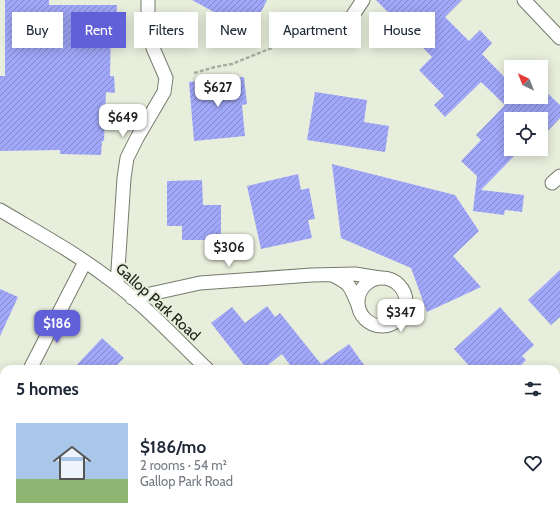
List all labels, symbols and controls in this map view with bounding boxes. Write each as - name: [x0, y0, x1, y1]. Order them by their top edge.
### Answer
- chip: Buy: [12, 12, 63, 48]
- chip: Rent: [71, 12, 126, 48]
- chip: Filters: [134, 12, 198, 48]
- chip: New: [206, 12, 261, 48]
- chip: Apartment: [269, 12, 361, 48]
- chip: House: [369, 12, 435, 48]
- north arrow: [504, 60, 548, 104]
- map controls: [504, 60, 548, 156]
- pin: $627: [194, 74, 242, 108]
- text: $627: [204, 79, 232, 95]
- pin: $649: [99, 104, 147, 138]
- text: $649: [108, 109, 138, 125]
- button: locate: [504, 112, 548, 156]
- pin: $306: [205, 234, 253, 268]
- text: $306: [213, 239, 245, 255]
- street label: Gallop Park Road: [112, 259, 204, 345]
- pin: $347: [377, 299, 425, 333]
- text: $347: [386, 304, 416, 320]
- pin: $186: [33, 310, 81, 344]
- text: $186: [43, 315, 71, 331]
- icon: filters: [522, 378, 544, 400]
- text: 5 homes: [16, 379, 79, 399]
- text: $186/mo: [140, 437, 206, 457]
- icon: home: [48, 439, 96, 487]
- icon: heart: [522, 452, 544, 474]
- text: 2 rooms · 54 m²: [140, 457, 227, 473]
- text: Gallop Park Road: [140, 473, 233, 489]

